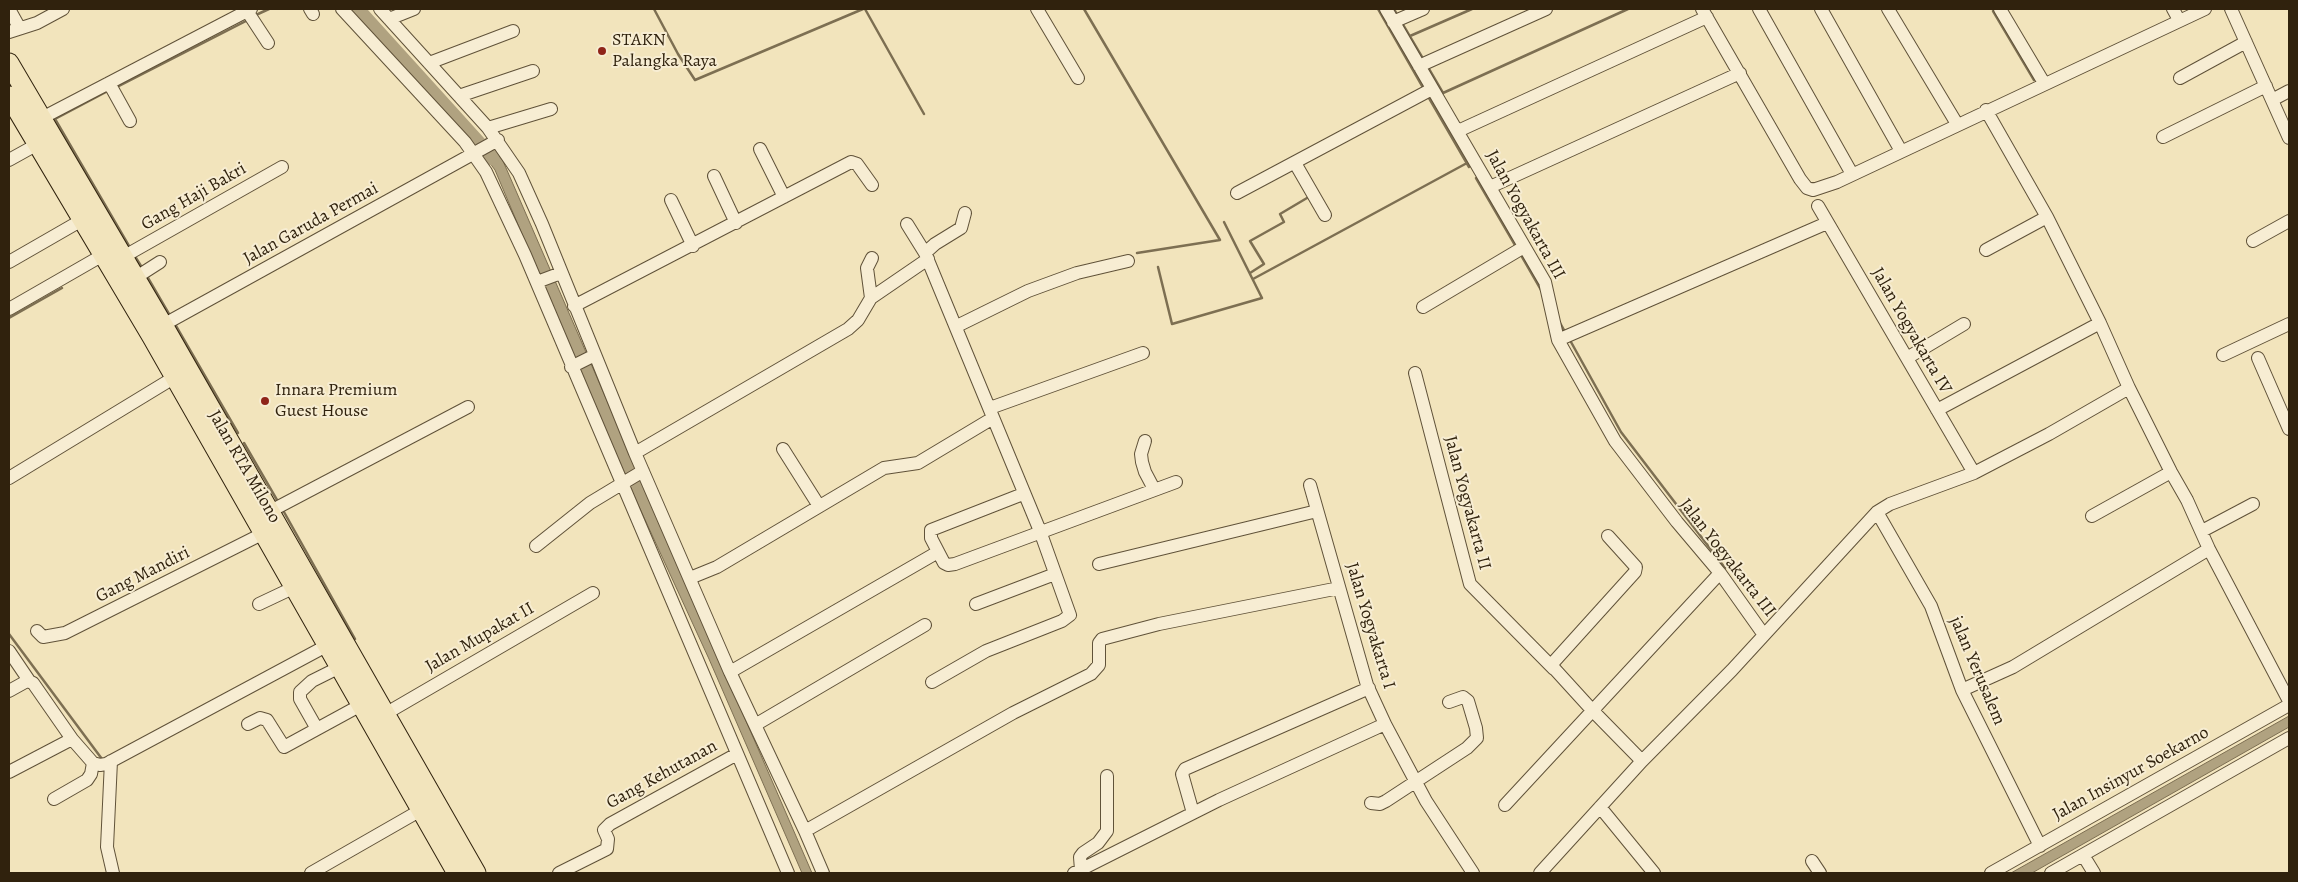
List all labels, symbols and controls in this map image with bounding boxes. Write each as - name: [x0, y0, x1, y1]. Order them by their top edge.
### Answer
- place label: STAKN Palangka Raya: [612, 30, 717, 72]
- marker: STAKN Palangka Raya: [596, 45, 608, 57]
- street label: Jalan Yogyakarta III: [1481, 147, 1569, 283]
- street label: Gang Haji Bakri: [138, 158, 250, 236]
- street label: Jalan Garuda Permai: [240, 178, 382, 270]
- street label: Jalan Yogyakarta IV: [1866, 264, 1956, 398]
- place label: Innara Premium Guest House: [275, 380, 397, 422]
- marker: Innara Premium Guest House: [259, 395, 271, 407]
- street label: Jalan RTA Milono: [203, 407, 285, 527]
- street label: Jalan Yogyakarta II: [1439, 434, 1495, 572]
- street label: Jalan Yogyakarta III: [1674, 495, 1780, 621]
- street label: Gang Mandiri: [92, 542, 194, 608]
- street label: Jalan Yogyakarta I: [1340, 560, 1400, 692]
- street label: Jalan Mupakat II: [422, 598, 538, 678]
- street label: jalan Yerusalem: [1944, 613, 2010, 729]
- street label: Jalan Insinyur Soekarno: [2049, 722, 2213, 826]
- street label: Gang Kehutanan: [603, 736, 721, 814]

